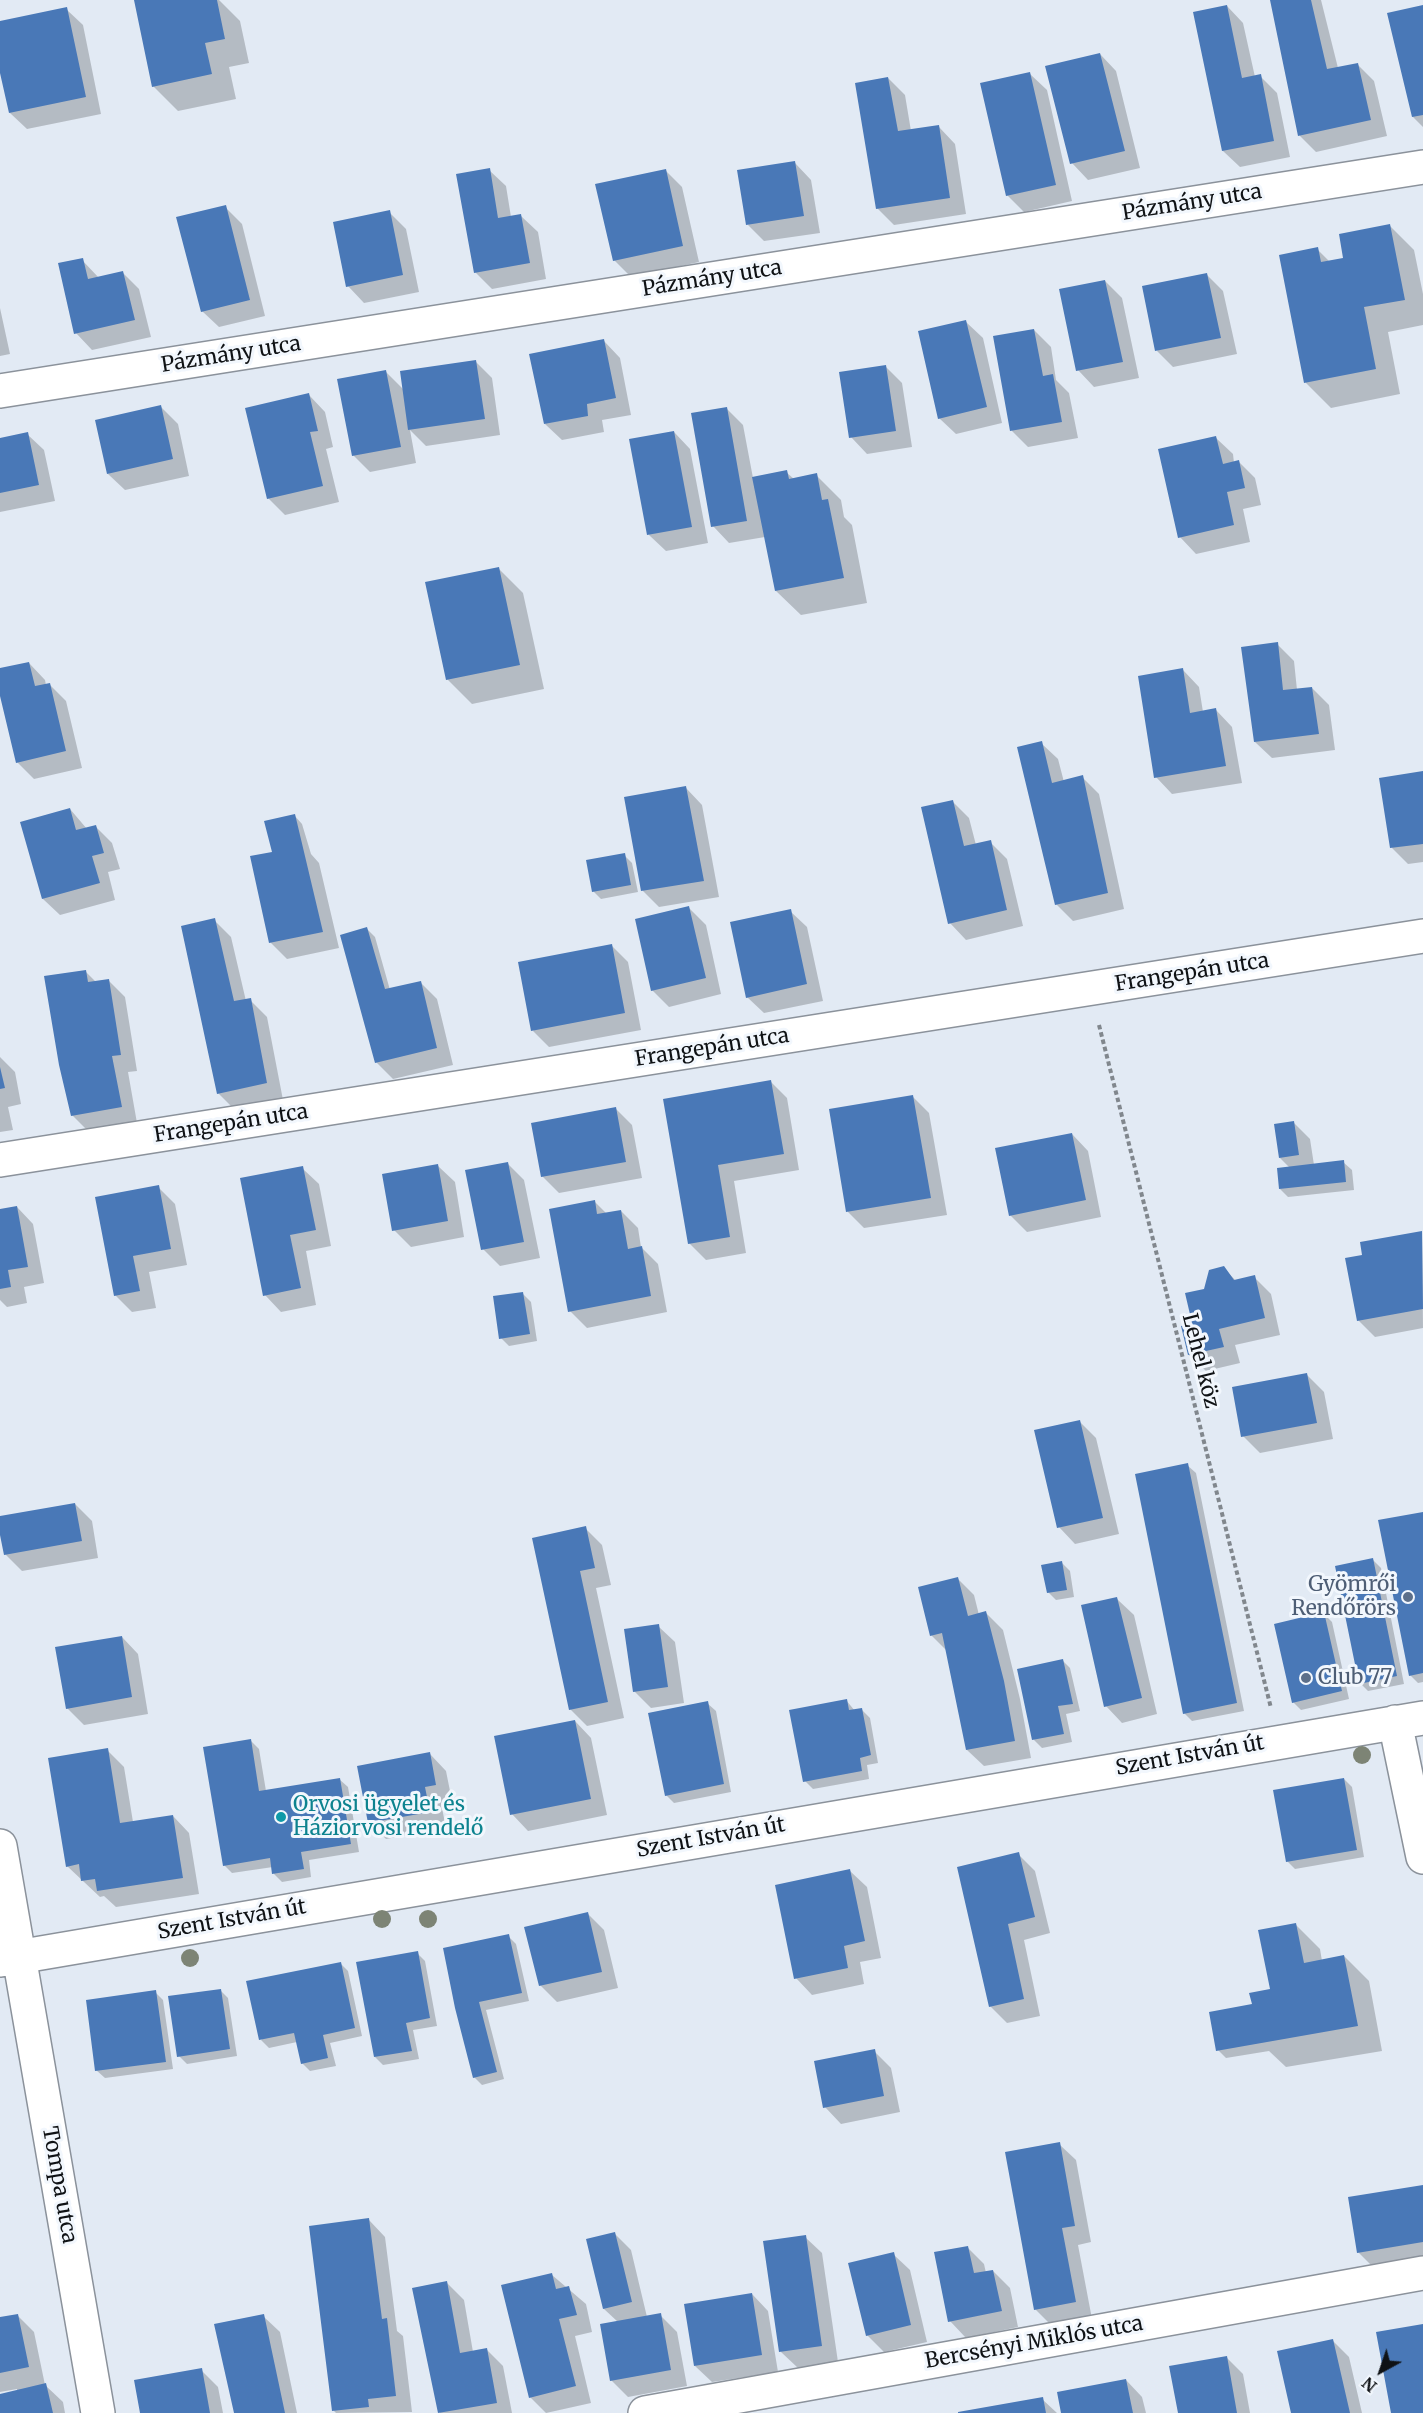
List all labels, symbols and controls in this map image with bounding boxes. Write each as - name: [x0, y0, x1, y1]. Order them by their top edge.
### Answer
- street label: Pázmány utca: [1120, 180, 1264, 226]
- street label: Pázmány utca: [640, 256, 784, 302]
- street label: Pázmány utca: [159, 332, 303, 378]
- street label: Frangepán utca: [1113, 948, 1271, 998]
- street label: Frangepán utca: [633, 1023, 791, 1073]
- street label: Frangepán utca: [152, 1099, 310, 1149]
- street label: Lehel köz: [1176, 1311, 1224, 1411]
- place label: Gyömrői Rendőrörs: [1291, 1572, 1396, 1622]
- marker: Gyömrői Rendőrörs: [1401, 1590, 1415, 1604]
- place label: Club 77: [1318, 1665, 1392, 1691]
- marker: Club 77: [1299, 1671, 1313, 1685]
- street label: Szent István út: [1114, 1731, 1266, 1781]
- place label: Orvosi ügyelet és Háziorvosi rendelő: [293, 1792, 483, 1842]
- marker: Orvosi ügyelet és Háziorvosi rendelő: [274, 1810, 288, 1824]
- street label: Szent István út: [635, 1813, 787, 1863]
- street label: Szent István út: [156, 1895, 308, 1945]
- street label: Tompa utca: [36, 2124, 82, 2246]
- street label: Bercsényi Miklós utca: [923, 2311, 1145, 2375]
- north arrow: [1351, 2341, 1411, 2401]
- text: N: [1358, 2373, 1381, 2397]

